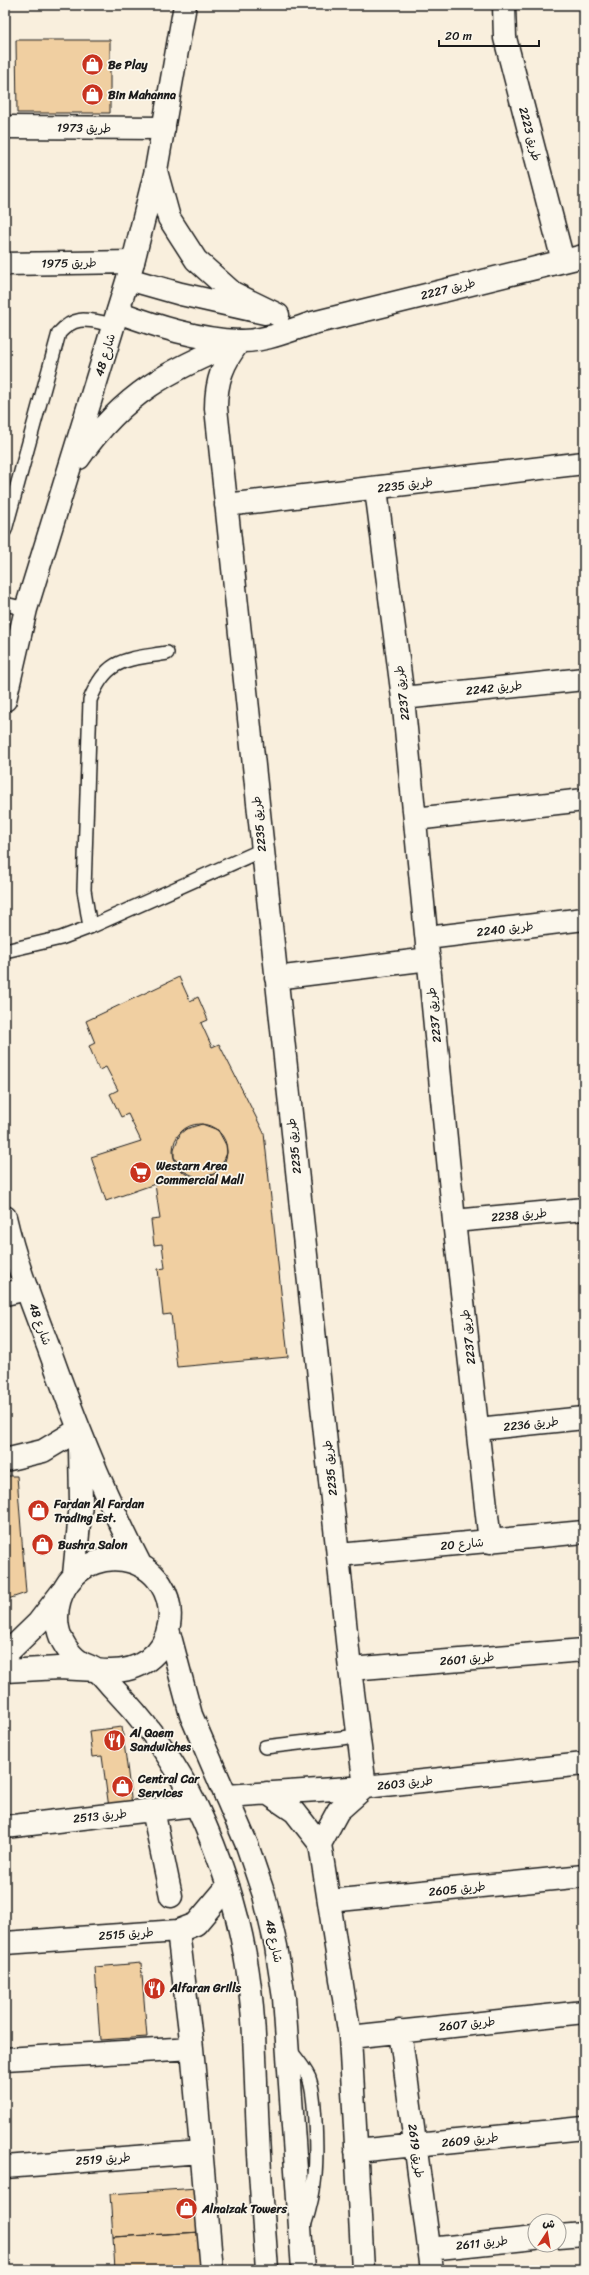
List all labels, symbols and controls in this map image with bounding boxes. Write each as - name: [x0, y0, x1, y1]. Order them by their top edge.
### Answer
- scale bar: [439, 22, 539, 48]
- text: 20 m: [445, 25, 472, 47]
- shop icon: Be Play: [80, 52, 106, 78]
- place label: Be Play: [108, 54, 148, 76]
- shop icon: Bin Mahanna: [79, 82, 105, 108]
- place label: Bin Mahanna: [108, 84, 176, 106]
- street label: طريق 2223: [512, 104, 548, 164]
- street label: طريق 1973: [57, 117, 111, 139]
- street label: طريق 1975: [41, 252, 97, 274]
- street label: طريق 2227: [418, 272, 478, 306]
- street label: شارع 48: [88, 331, 122, 379]
- street label: طريق 2235: [376, 471, 434, 499]
- street label: طريق 2237: [388, 664, 416, 722]
- street label: طريق 2242: [465, 674, 523, 702]
- street label: طريق 2235: [245, 795, 273, 853]
- street label: طريق 2240: [475, 915, 535, 943]
- street label: طريق 2237: [420, 986, 448, 1044]
- street label: طريق 2235: [280, 1117, 308, 1175]
- place label: Westarn Area Commercial Mall: [155, 1155, 244, 1191]
- supermarket icon: Westarn Area Commercial Mall: [128, 1160, 154, 1186]
- street label: طريق 2238: [490, 1202, 548, 1228]
- street label: شارع 48: [22, 1300, 58, 1348]
- street label: طريق 2237: [454, 1308, 482, 1366]
- street label: طريق 2236: [502, 1410, 560, 1438]
- street label: طريق 2235: [316, 1439, 344, 1497]
- place label: Fardan Al Fardan Trading Est.: [53, 1493, 145, 1529]
- shop icon: Fardan Al Fardan Trading Est.: [25, 1498, 51, 1524]
- street label: شارع 20: [439, 1531, 485, 1557]
- shop icon: Bushra Salon: [29, 1532, 55, 1558]
- place label: Bushra Salon: [58, 1534, 128, 1556]
- street label: طريق 2601: [439, 1646, 495, 1672]
- place label: Al Qaem Sandwiches: [129, 1722, 192, 1758]
- restaurant icon: Al Qaem Sandwiches: [102, 1727, 128, 1753]
- place label: Central Car Services: [137, 1768, 200, 1804]
- street label: طريق 2603: [376, 1769, 434, 1797]
- shop icon: Central Car Services: [109, 1773, 135, 1799]
- street label: طريق 2513: [72, 1802, 128, 1830]
- street label: طريق 2605: [428, 1875, 486, 1903]
- street label: شارع 48: [259, 1917, 289, 1965]
- street label: طريق 2515: [98, 1921, 154, 1947]
- restaurant icon: Alfaran Grills: [142, 1975, 168, 2001]
- place label: Alfaran Grills: [169, 1977, 242, 1999]
- street label: طريق 2607: [438, 2010, 496, 2038]
- street label: طريق 2619: [401, 2122, 431, 2180]
- street label: طريق 2609: [440, 2126, 500, 2154]
- street label: طريق 2519: [75, 2146, 131, 2172]
- shop icon: Alnaizak Towers: [173, 2196, 199, 2222]
- place label: Alnaizak Towers: [201, 2198, 287, 2220]
- north arrow: [527, 2213, 567, 2253]
- text: ش: [541, 2213, 557, 2234]
- street label: طريق 2611: [455, 2229, 509, 2257]

